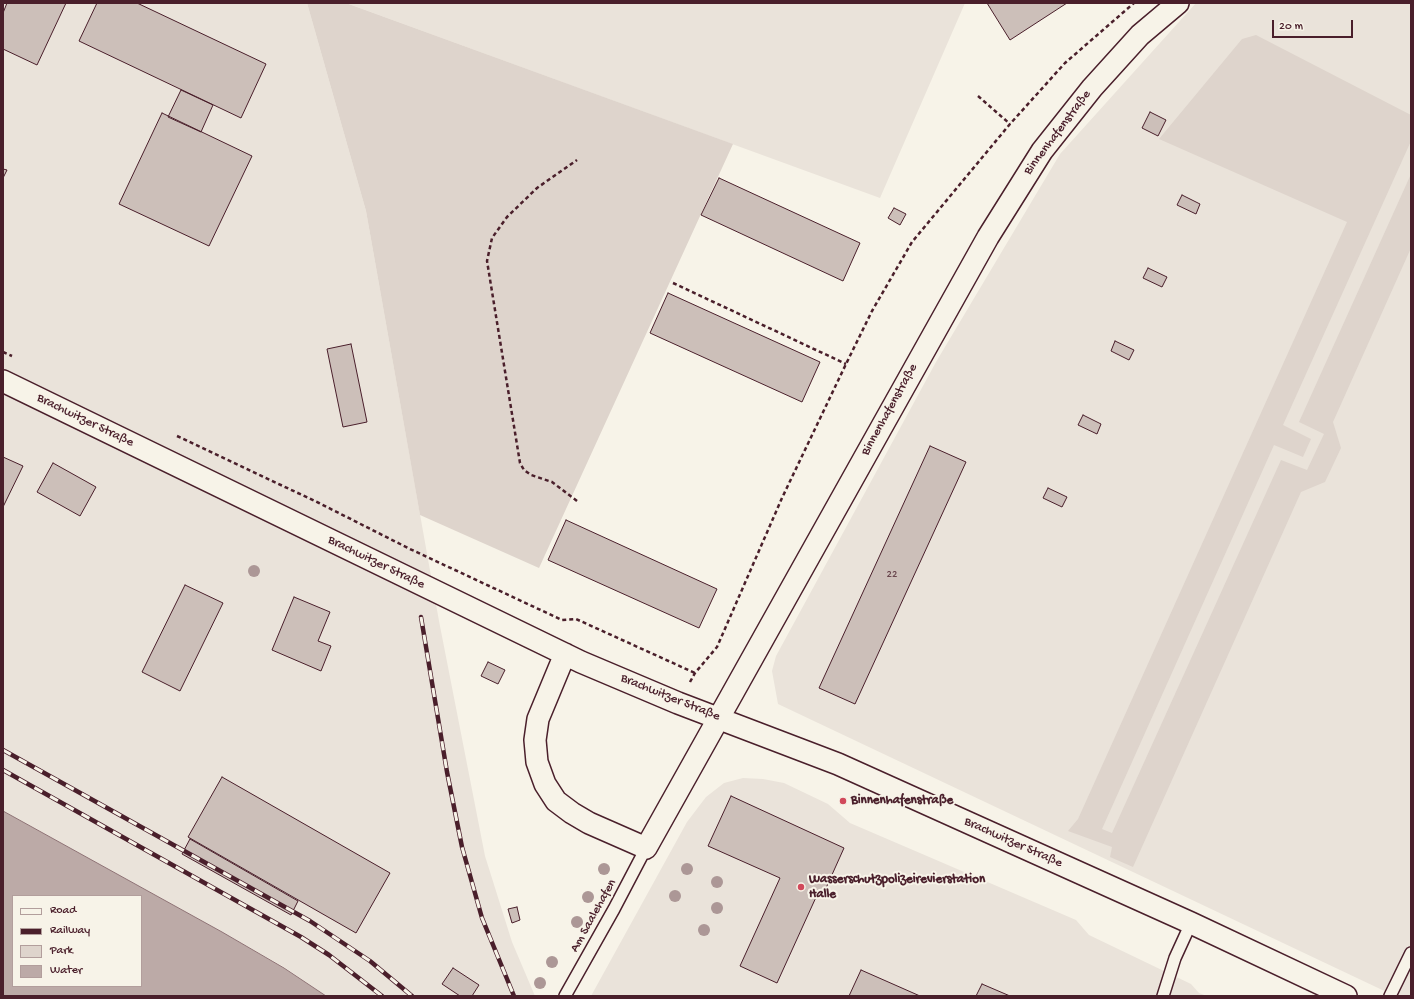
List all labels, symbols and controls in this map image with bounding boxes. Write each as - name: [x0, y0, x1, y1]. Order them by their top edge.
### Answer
- scale bar: [1274, 12, 1355, 38]
- text: 20 m: [1279, 20, 1303, 34]
- street label: Binnenhafenstraße: [1021, 87, 1095, 179]
- street label: Binnenhafenstraße: [858, 361, 922, 459]
- street label: Brachwitzer Straße: [34, 391, 136, 451]
- street label: Brachwitzer Straße: [325, 533, 427, 593]
- house number: 22: [887, 568, 897, 582]
- street label: Brachwitzer Straße: [618, 671, 722, 725]
- place label: Binnenhafenstraße: [851, 793, 953, 809]
- marker: Binnenhafenstraße: [838, 796, 848, 806]
- street label: Brachwitzer Straße: [961, 814, 1065, 872]
- place label: Wasserschutzpolizeirevierstation Halle: [809, 872, 985, 903]
- street label: Am Saalehafen: [568, 877, 620, 955]
- marker: Wasserschutzpolizeirevierstation Halle: [796, 882, 806, 892]
- legend: [12, 895, 142, 987]
- text: Road: [50, 904, 76, 918]
- text: Railway: [50, 924, 90, 938]
- text: Park: [50, 944, 73, 958]
- text: Water: [50, 964, 82, 978]

